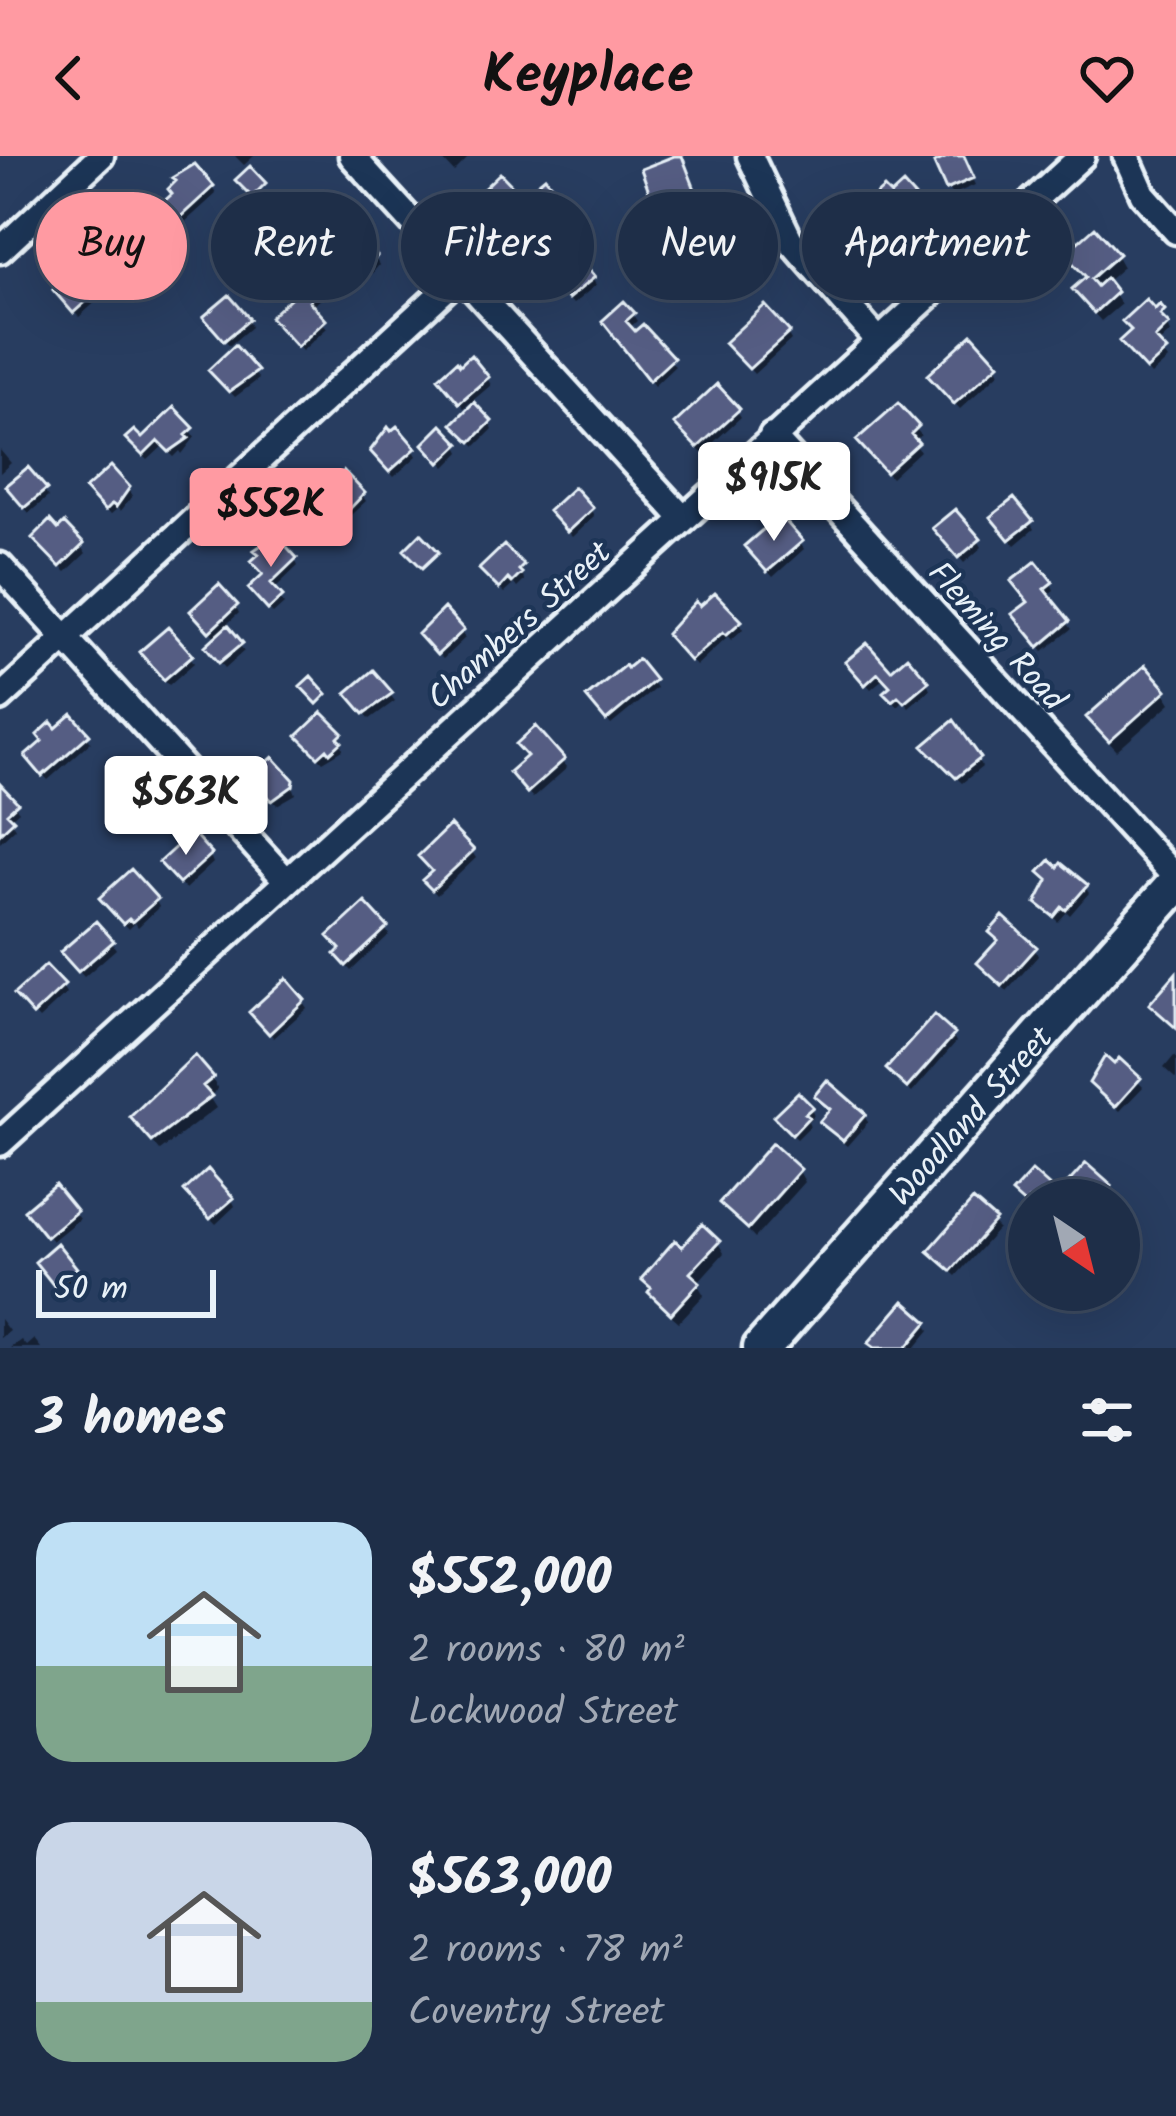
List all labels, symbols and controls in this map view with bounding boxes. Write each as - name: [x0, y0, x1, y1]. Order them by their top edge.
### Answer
- text: Keyplace: [483, 35, 693, 121]
- icon: back: [36, 45, 102, 111]
- icon: heart: [1074, 45, 1140, 111]
- chip: Buy: [36, 192, 187, 300]
- chip: Rent: [211, 192, 377, 300]
- chip: Filters: [401, 192, 594, 300]
- chip: New: [618, 192, 778, 300]
- chip: Apartment: [802, 192, 1072, 300]
- pin: $915K: [690, 442, 858, 544]
- text: $915K: [725, 450, 823, 512]
- pin: $552K: [187, 468, 355, 570]
- text: $552K: [217, 476, 325, 538]
- street label: Chambers Street: [416, 528, 626, 724]
- street label: Fleming Road: [913, 550, 1079, 726]
- pin: $563K: [102, 756, 270, 858]
- text: $563K: [132, 764, 240, 826]
- street label: Woodland Street: [877, 1014, 1068, 1220]
- north arrow: [1008, 1179, 1140, 1311]
- map controls: [1008, 1179, 1140, 1311]
- scale bar: [36, 1264, 216, 1317]
- text: 50 m: [54, 1264, 128, 1317]
- text: 3 homes: [36, 1380, 226, 1461]
- icon: filters: [1074, 1387, 1140, 1453]
- text: $552,000: [408, 1540, 611, 1621]
- icon: home: [132, 1570, 276, 1714]
- text: 2 rooms · 80 m²: [408, 1621, 684, 1683]
- text: Lockwood Street: [408, 1683, 678, 1745]
- text: $563,000: [408, 1840, 611, 1921]
- icon: home: [132, 1870, 276, 2014]
- text: 2 rooms · 78 m²: [408, 1921, 683, 1983]
- text: Coventry Street: [408, 1983, 665, 2045]

